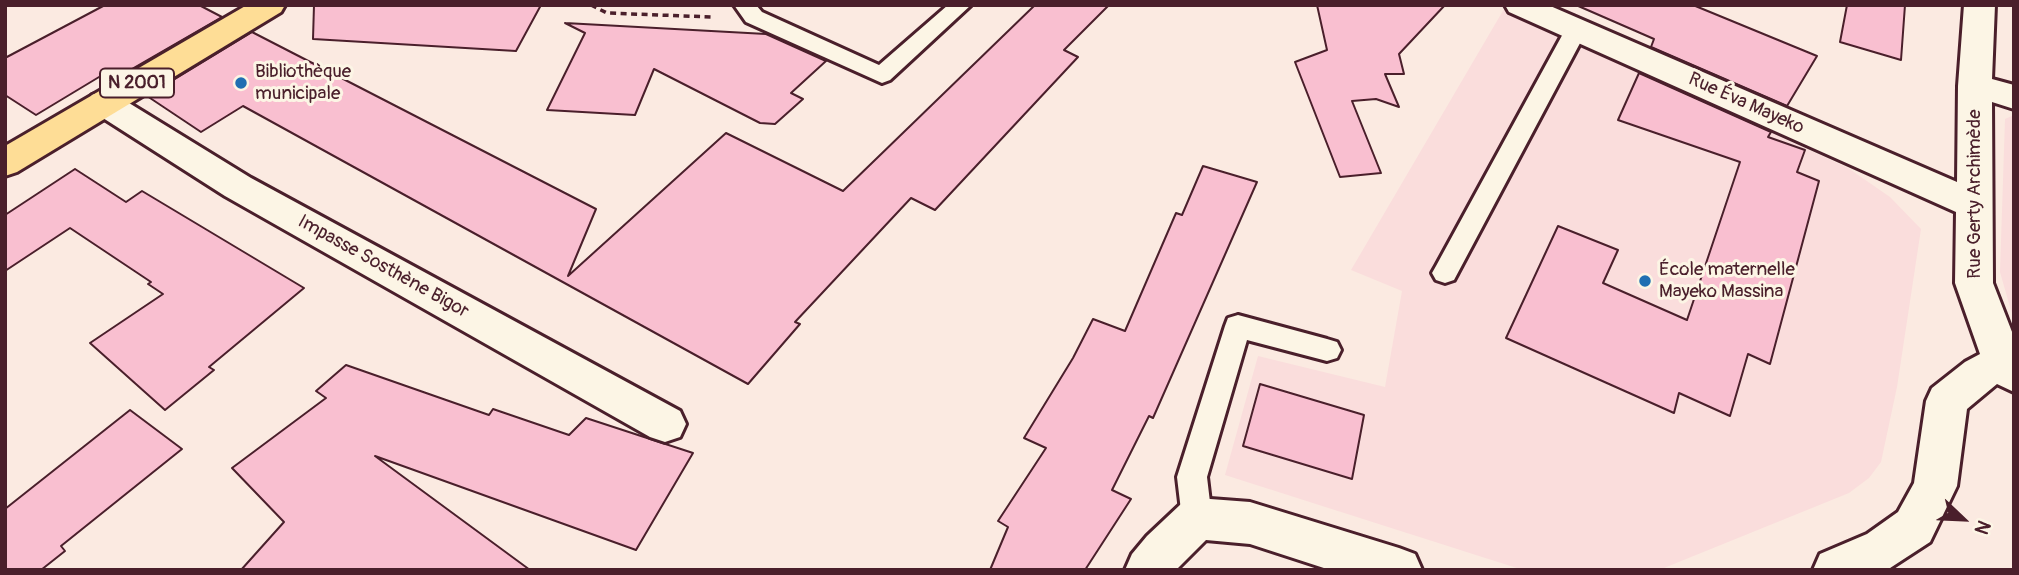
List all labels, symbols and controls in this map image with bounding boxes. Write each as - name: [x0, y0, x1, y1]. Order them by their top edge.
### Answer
- place label: Bibliothèque municipale: [255, 61, 351, 105]
- road number: N 2001: [100, 68, 174, 98]
- street label: Rue Éva Mayeko: [1685, 68, 1807, 140]
- marker: Bibliothèque municipale: [233, 75, 249, 91]
- street label: Rue Gerty Archimède: [1964, 109, 1986, 279]
- street label: Impasse Sosthène Bigor: [294, 211, 472, 323]
- place label: École maternelle Mayeko Massina: [1659, 259, 1795, 303]
- marker: École maternelle Mayeko Massina: [1637, 273, 1653, 289]
- north arrow: [1928, 484, 1998, 554]
- text: N: [1969, 517, 1996, 538]

